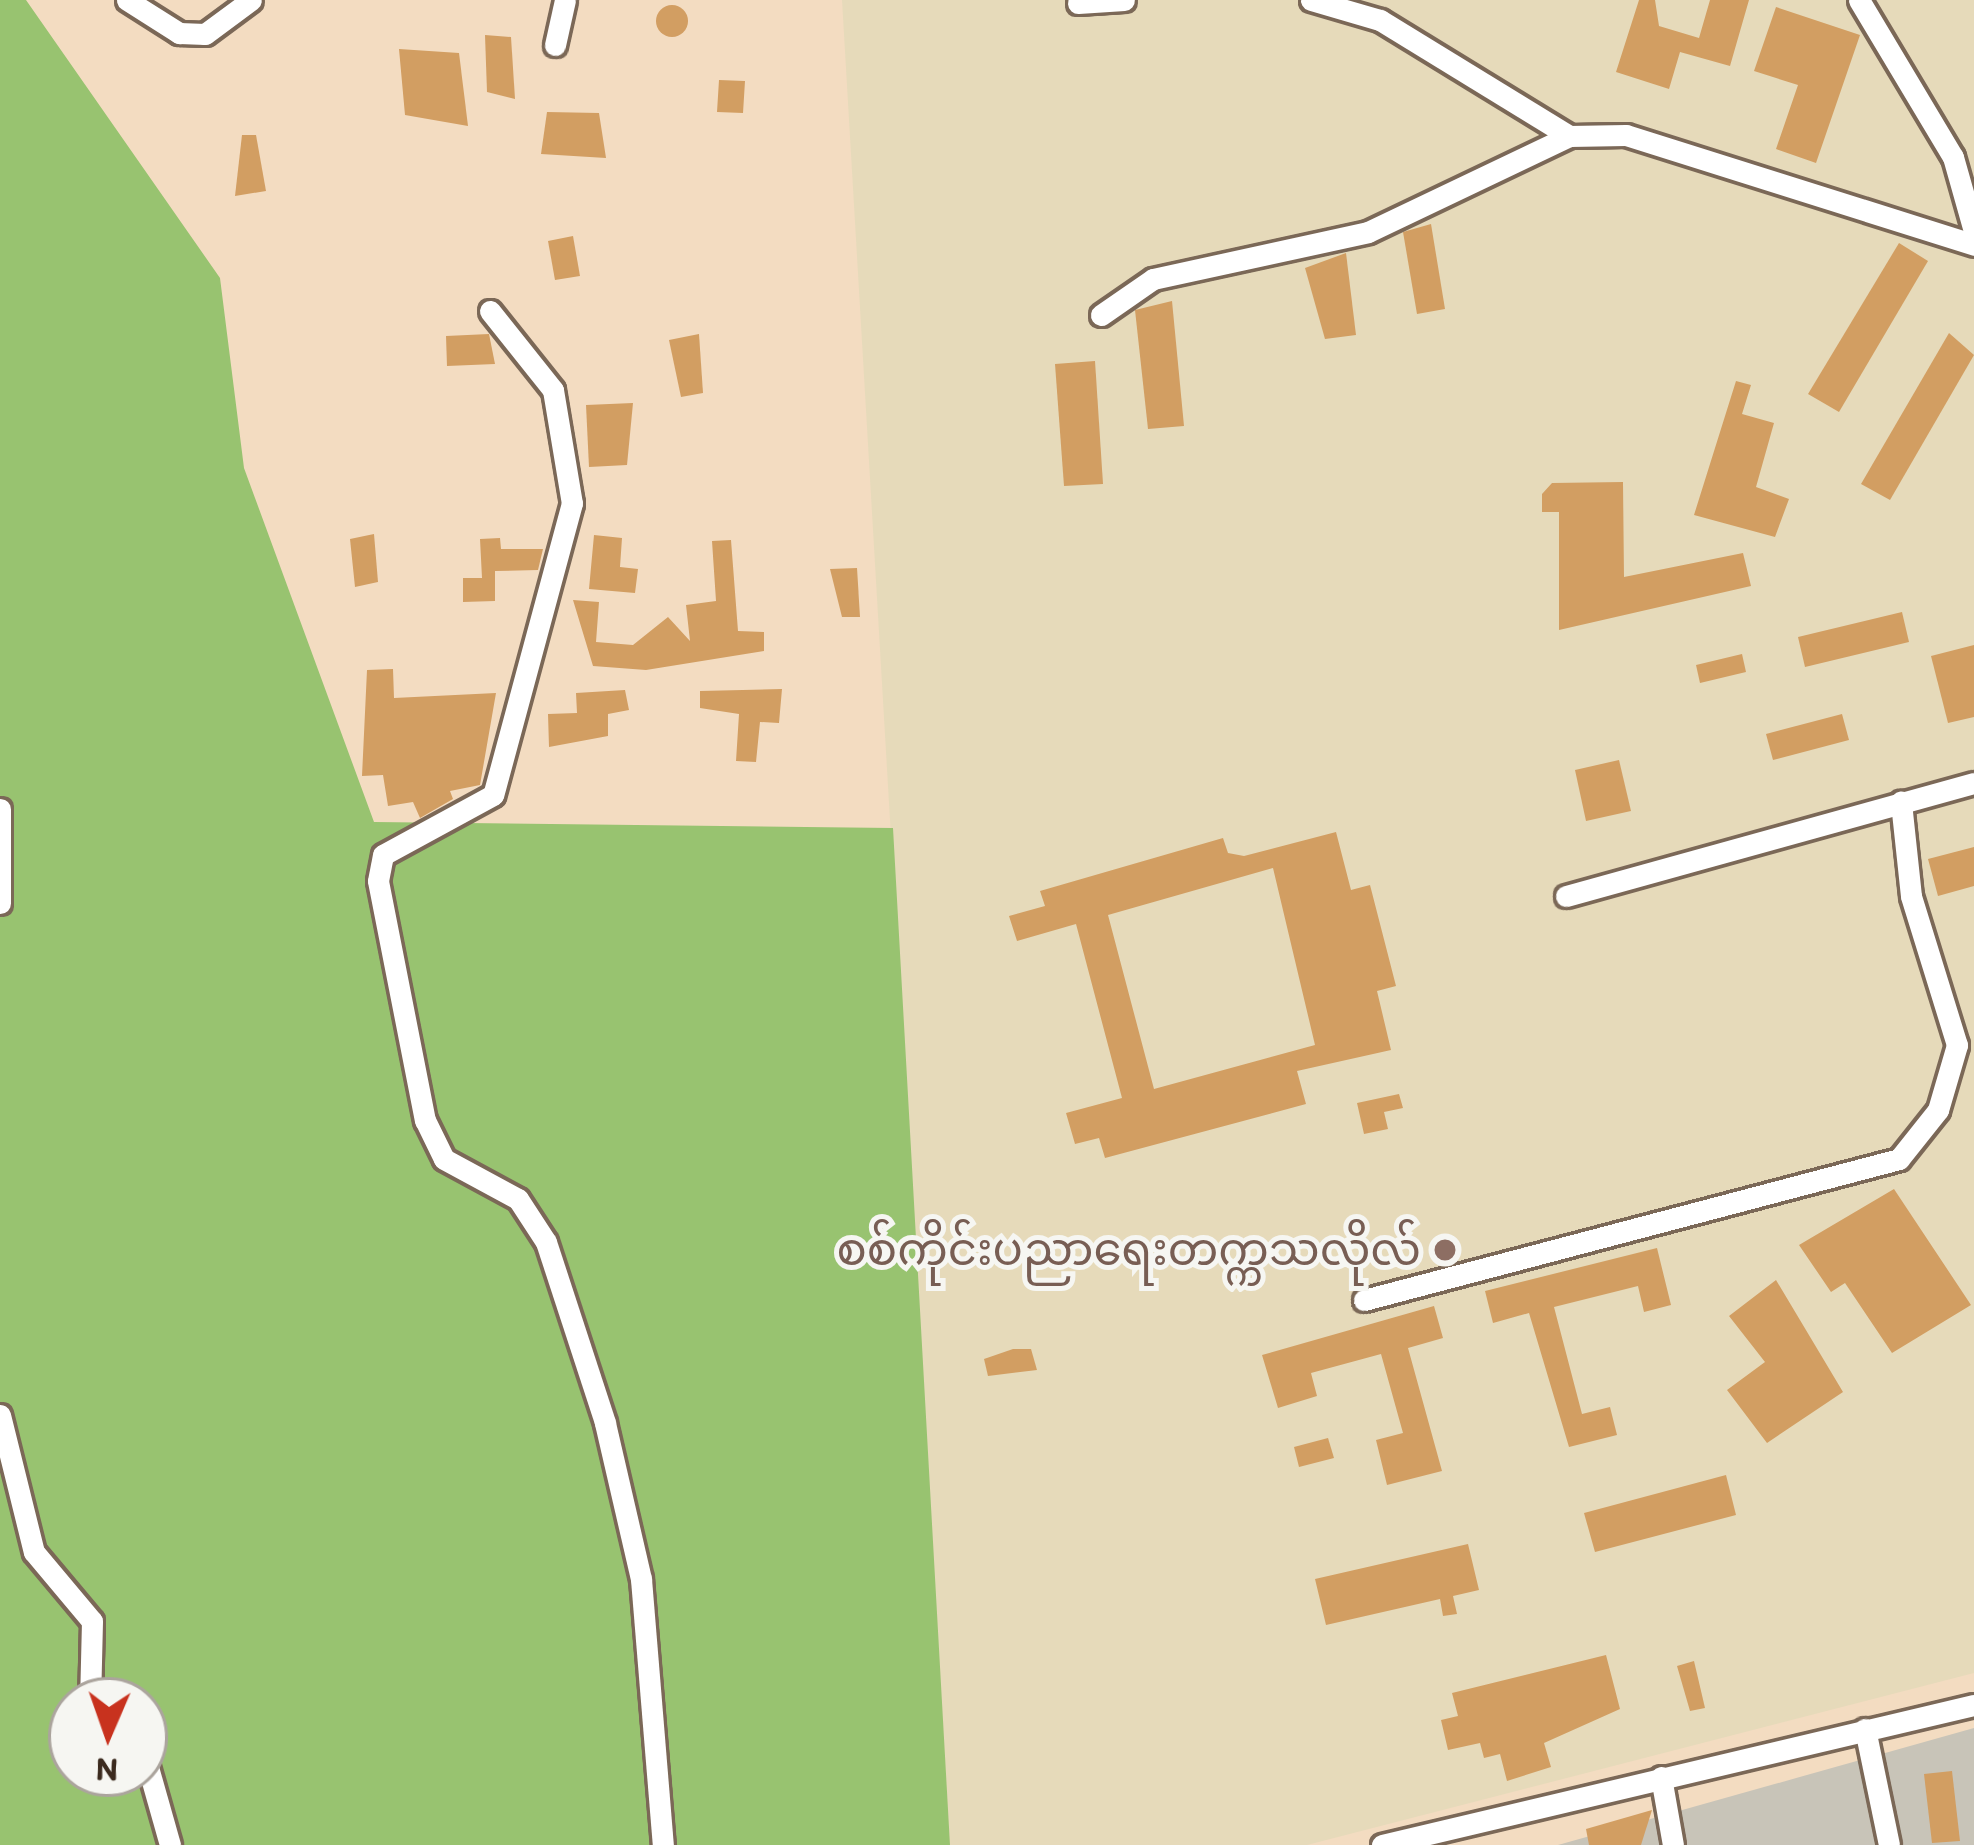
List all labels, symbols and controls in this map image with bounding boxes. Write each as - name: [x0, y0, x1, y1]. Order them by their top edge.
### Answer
- place label: စစ်ကိုင်းပညာရေးတက္ကသလိုလ်: [837, 1223, 1421, 1277]
- marker: စစ်ကိုင်းပညာရေးတက္ကသလိုလ်: [1432, 1237, 1458, 1263]
- north arrow: [48, 1677, 168, 1797]
- text: N: [95, 1751, 119, 1790]

